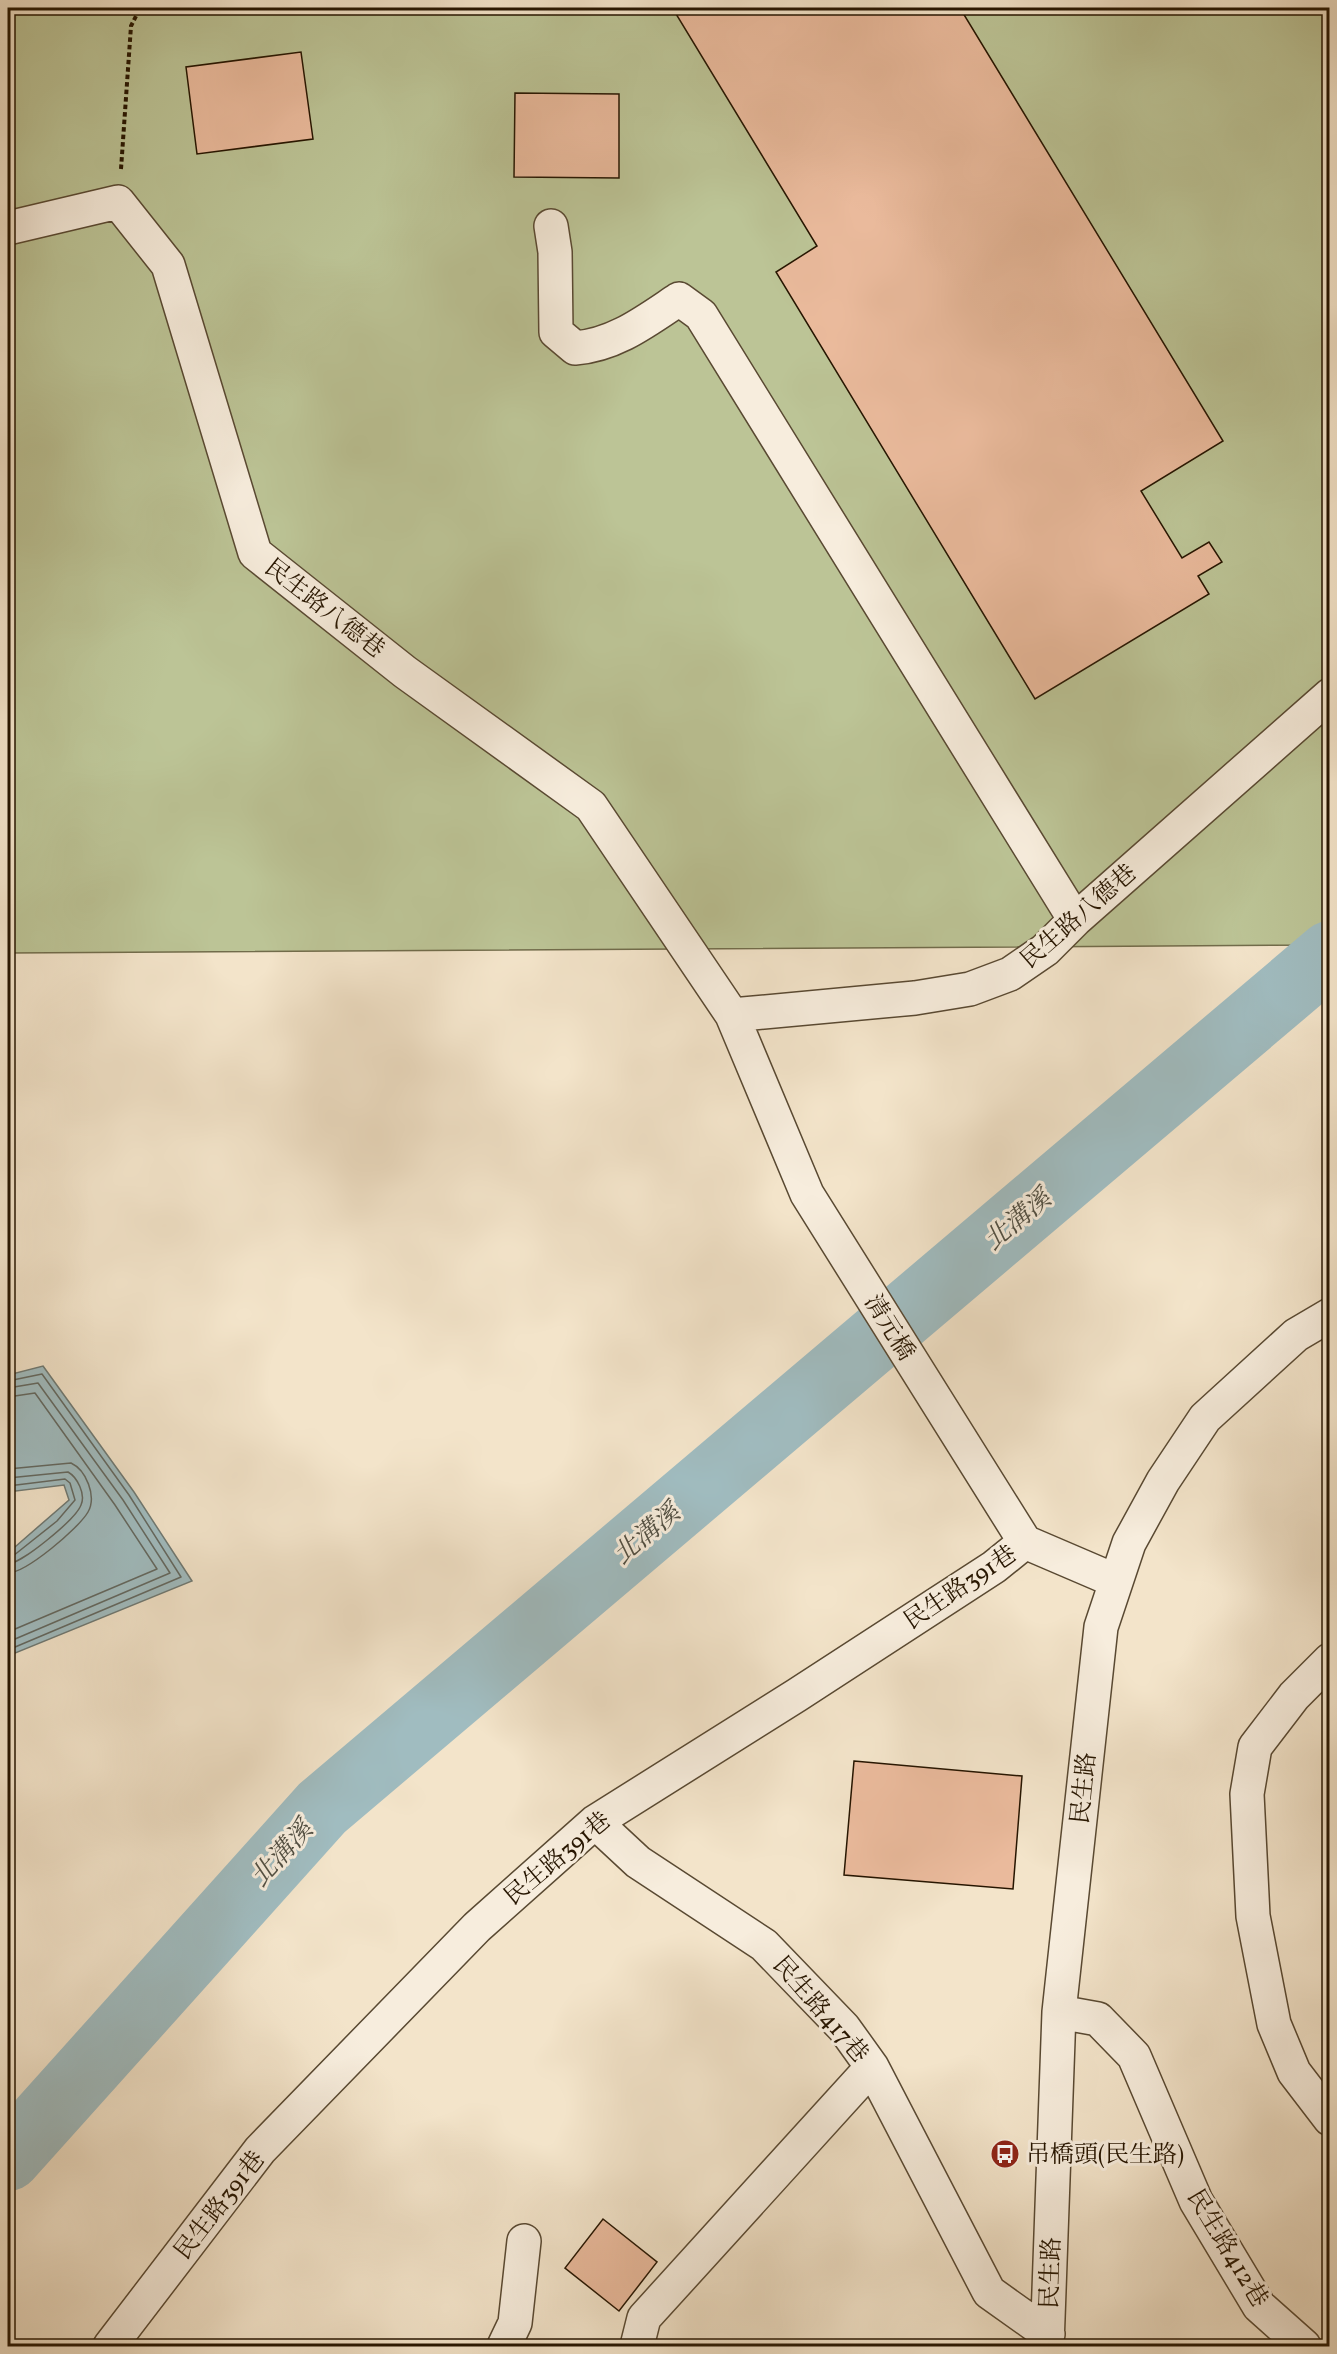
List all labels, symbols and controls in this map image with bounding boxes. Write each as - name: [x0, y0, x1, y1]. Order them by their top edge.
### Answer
- street label: 民生路八德巷: [257, 552, 391, 667]
- street label: 民生路八德巷: [1014, 857, 1145, 978]
- water label: 北溝溪: [977, 1180, 1062, 1259]
- street label: 清元橋: [855, 1289, 922, 1368]
- water label: 北溝溪: [606, 1494, 691, 1573]
- street label: 民生路391巷: [898, 1538, 1024, 1639]
- street label: 民生路: [1064, 1751, 1106, 1826]
- street label: 民生路391巷: [498, 1805, 619, 1914]
- water label: 北溝溪: [243, 1811, 324, 1895]
- street label: 民生路417巷: [764, 1950, 875, 2071]
- bus stop icon: 吊橋頭(民生路): [989, 2138, 1021, 2170]
- place label: 吊橋頭(民生路): [1026, 2139, 1184, 2173]
- street label: 民生路391巷: [167, 2145, 274, 2268]
- street label: 民生路412巷: [1178, 2183, 1275, 2315]
- street label: 民生路: [1034, 2236, 1070, 2310]

